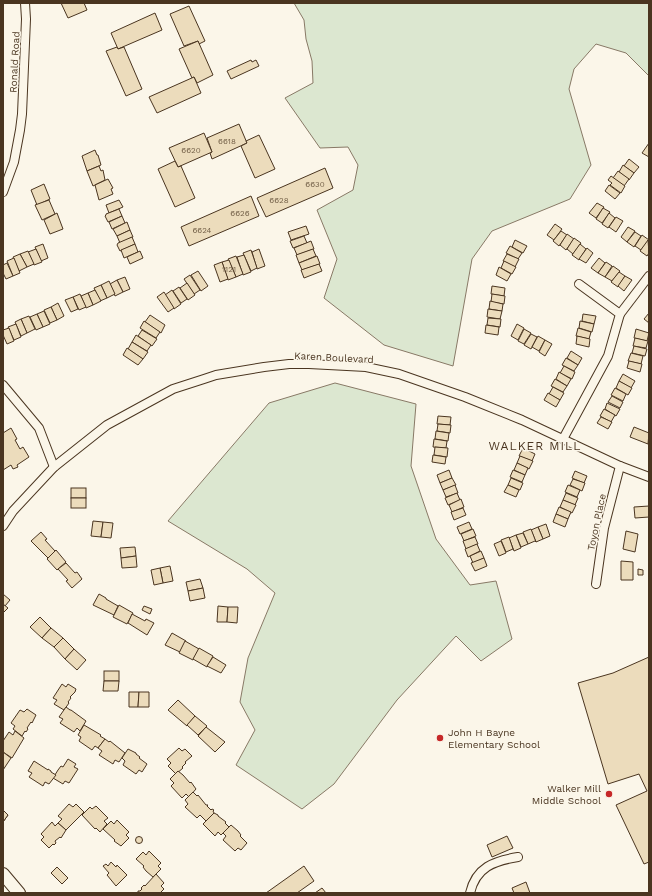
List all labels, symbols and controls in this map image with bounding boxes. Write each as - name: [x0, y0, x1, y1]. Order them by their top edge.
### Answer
- street label: Ronald Road: [7, 31, 22, 93]
- house number: 6618: [218, 137, 236, 146]
- house number: 6620: [181, 146, 201, 155]
- house number: 6630: [305, 180, 325, 189]
- house number: 6628: [269, 196, 289, 205]
- house number: 6626: [230, 209, 250, 218]
- house number: 6624: [192, 226, 212, 235]
- house number: 1121: [222, 265, 236, 274]
- street label: Karen Boulevard: [294, 350, 374, 365]
- district label: WALKER MILL: [489, 439, 581, 453]
- street label: Toyon Place: [585, 493, 608, 551]
- place label: John H Bayne Elementary School: [448, 727, 540, 750]
- marker: John H Bayne Elementary School: [435, 733, 445, 743]
- place label: Walker Mill Middle School: [532, 783, 601, 806]
- marker: Walker Mill Middle School: [604, 789, 614, 799]

